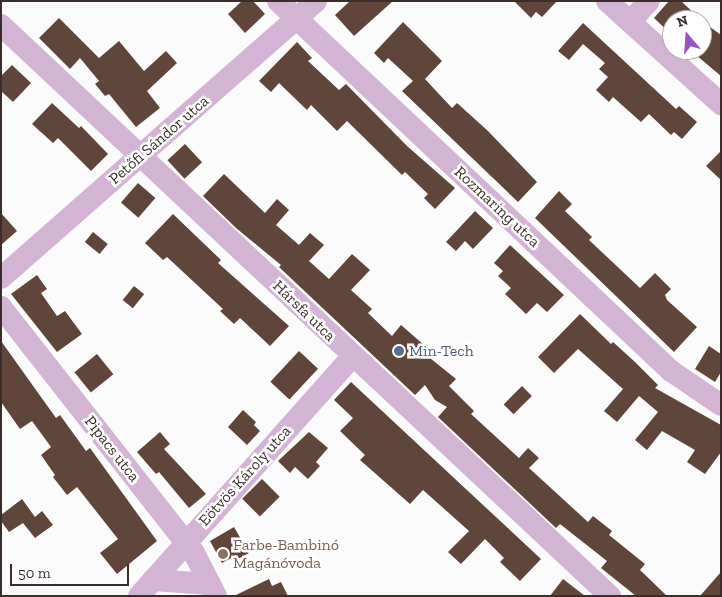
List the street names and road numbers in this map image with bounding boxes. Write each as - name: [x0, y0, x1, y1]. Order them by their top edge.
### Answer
- street label: Petőfi Sándor utca: [105, 91, 213, 189]
- street label: Rozmaring utca: [450, 163, 544, 251]
- street label: Hársfa utca: [269, 276, 339, 346]
- street label: Pipacs utca: [80, 412, 144, 486]
- street label: Eötvös Károly utca: [195, 422, 295, 530]

